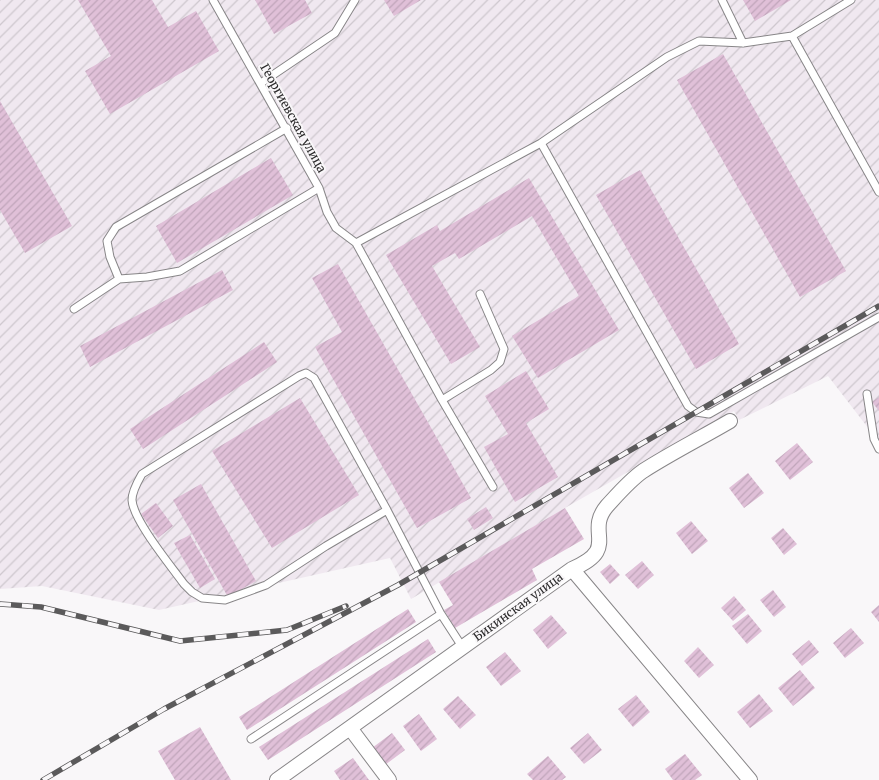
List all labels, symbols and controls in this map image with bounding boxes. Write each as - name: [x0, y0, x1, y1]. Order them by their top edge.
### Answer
- street label: Георгиевская улица: [257, 61, 330, 175]
- street label: Бикинская улица: [470, 569, 566, 644]

